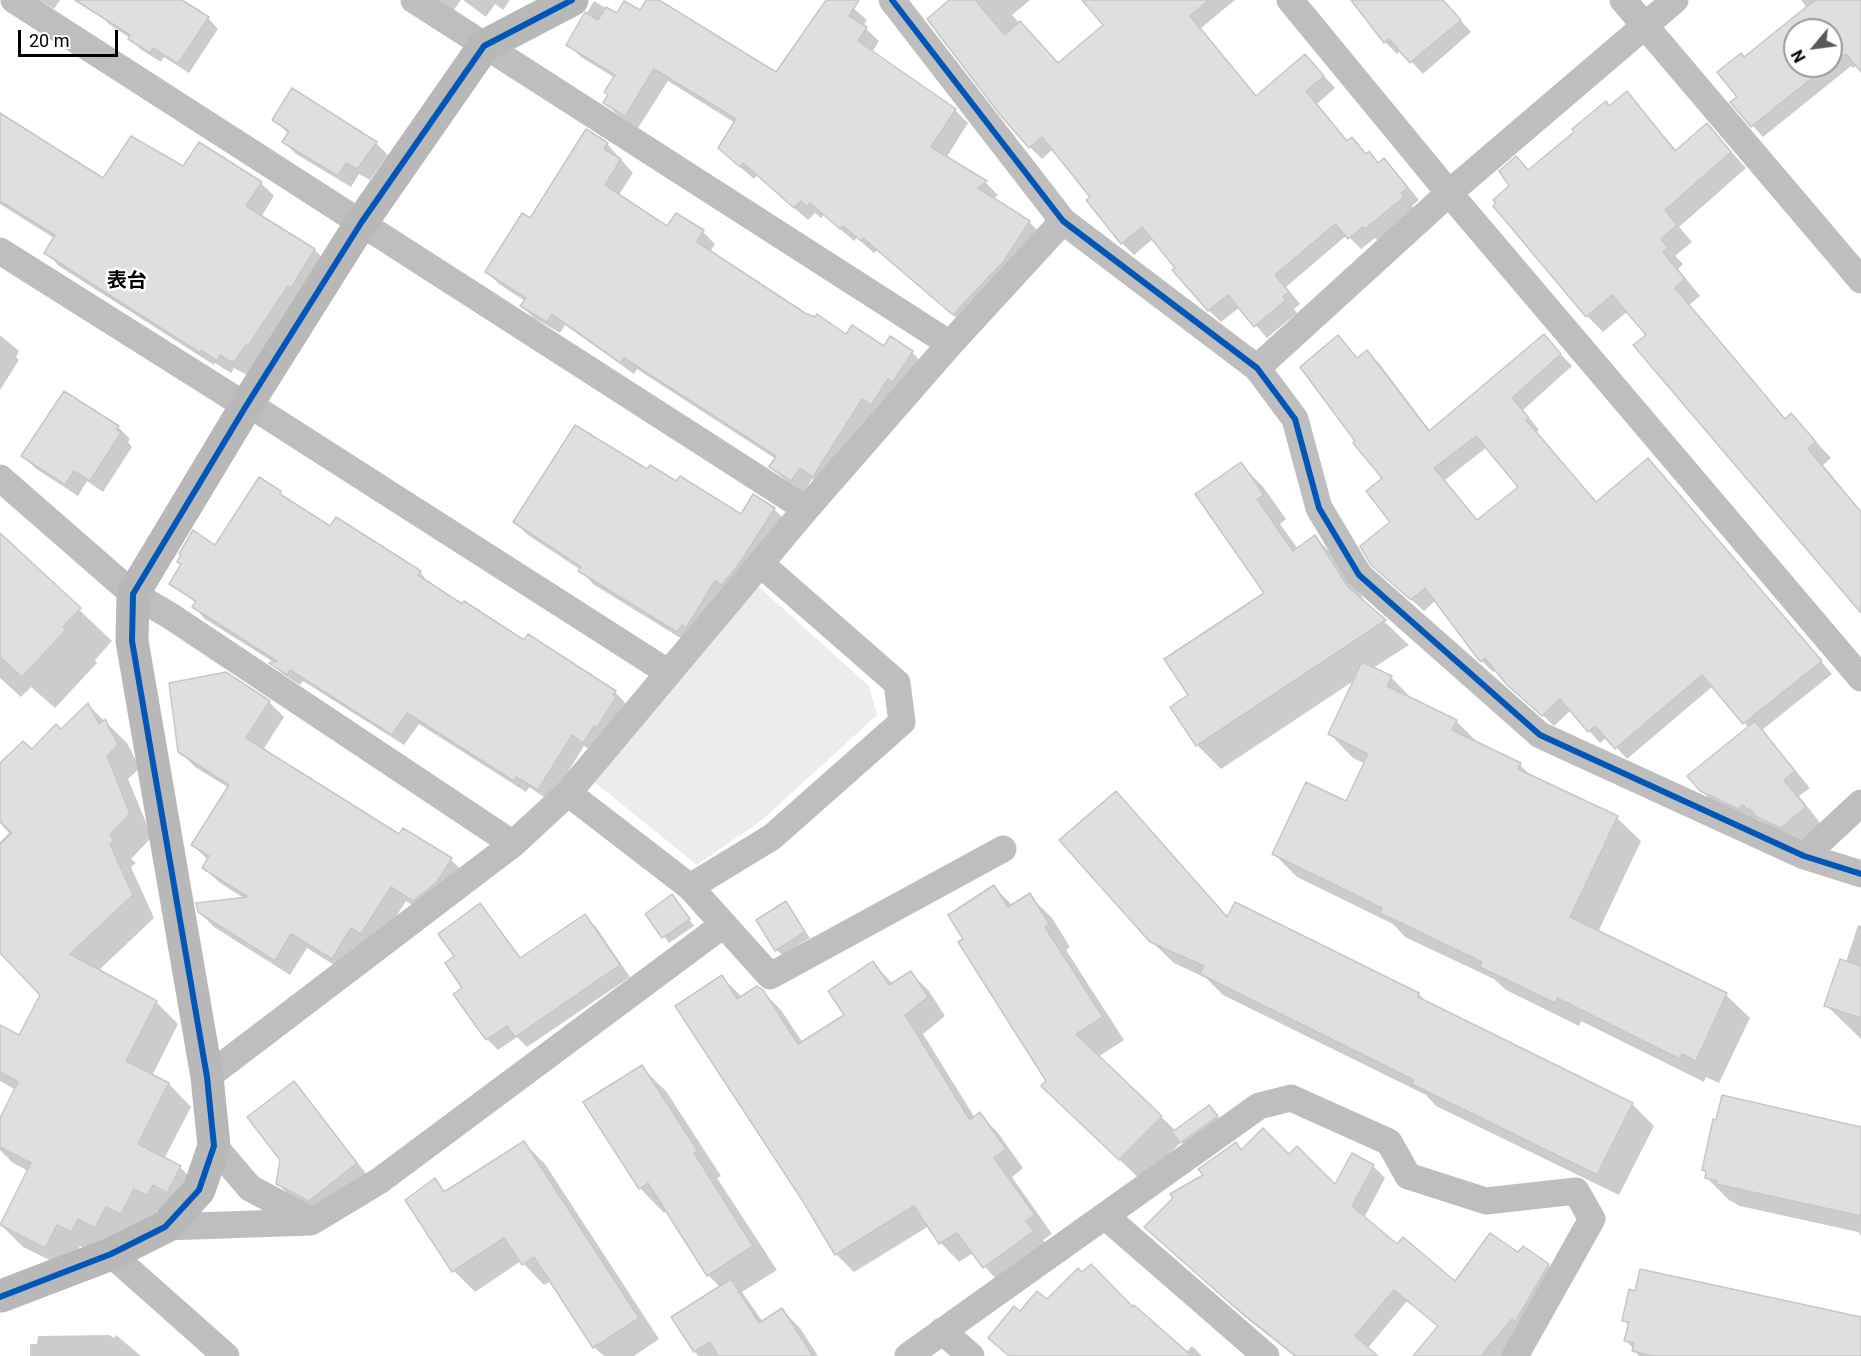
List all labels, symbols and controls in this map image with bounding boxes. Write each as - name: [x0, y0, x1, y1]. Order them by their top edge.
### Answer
- scale bar: [21, 18, 122, 56]
- north arrow: [1783, 18, 1843, 78]
- text: 20 m: [29, 30, 69, 51]
- text: N: [1788, 46, 1810, 66]
- district label: 表台: [107, 270, 147, 294]

